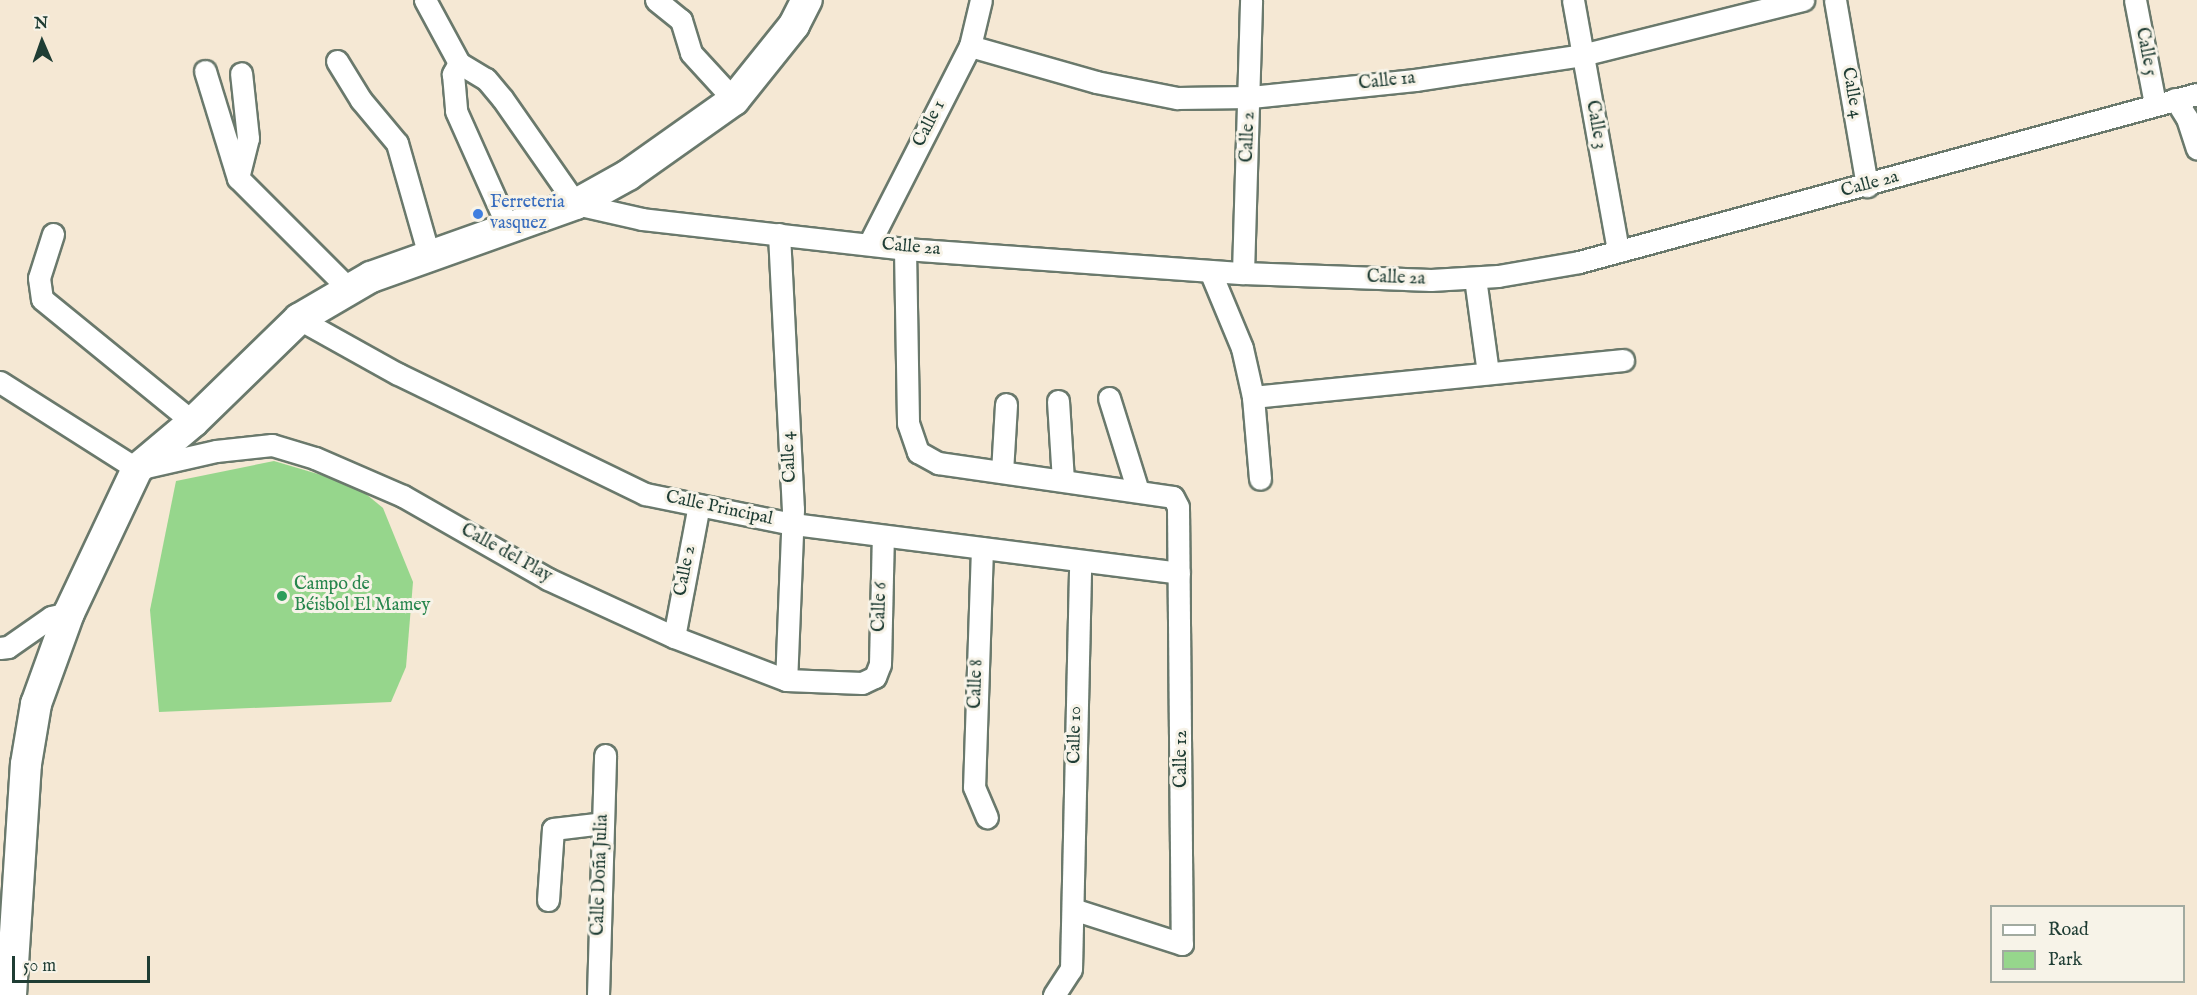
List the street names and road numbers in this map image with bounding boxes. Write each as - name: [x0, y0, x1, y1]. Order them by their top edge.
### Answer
- street label: Calle 5: [2130, 26, 2160, 78]
- street label: Calle 4: [1836, 66, 1866, 120]
- street label: Calle 1a: [1357, 68, 1417, 96]
- street label: Calle 1: [909, 97, 951, 151]
- street label: Calle 3: [1580, 99, 1610, 151]
- street label: Calle 2: [1237, 111, 1261, 163]
- street label: Calle 2a: [1839, 167, 1901, 203]
- street label: Calle 2a: [881, 235, 941, 261]
- street label: Calle 2a: [1366, 267, 1426, 291]
- street label: Calle 4: [778, 431, 802, 483]
- street label: Calle Principal: [663, 487, 775, 531]
- street label: Calle del Play: [457, 520, 555, 588]
- street label: Calle 2: [671, 544, 701, 598]
- street label: Calle 6: [869, 582, 893, 632]
- street label: Calle 8: [965, 659, 989, 709]
- street label: Calle 10: [1065, 706, 1087, 764]
- street label: Calle 12: [1171, 730, 1193, 788]
- street label: Calle Doña Julia: [588, 814, 614, 936]

